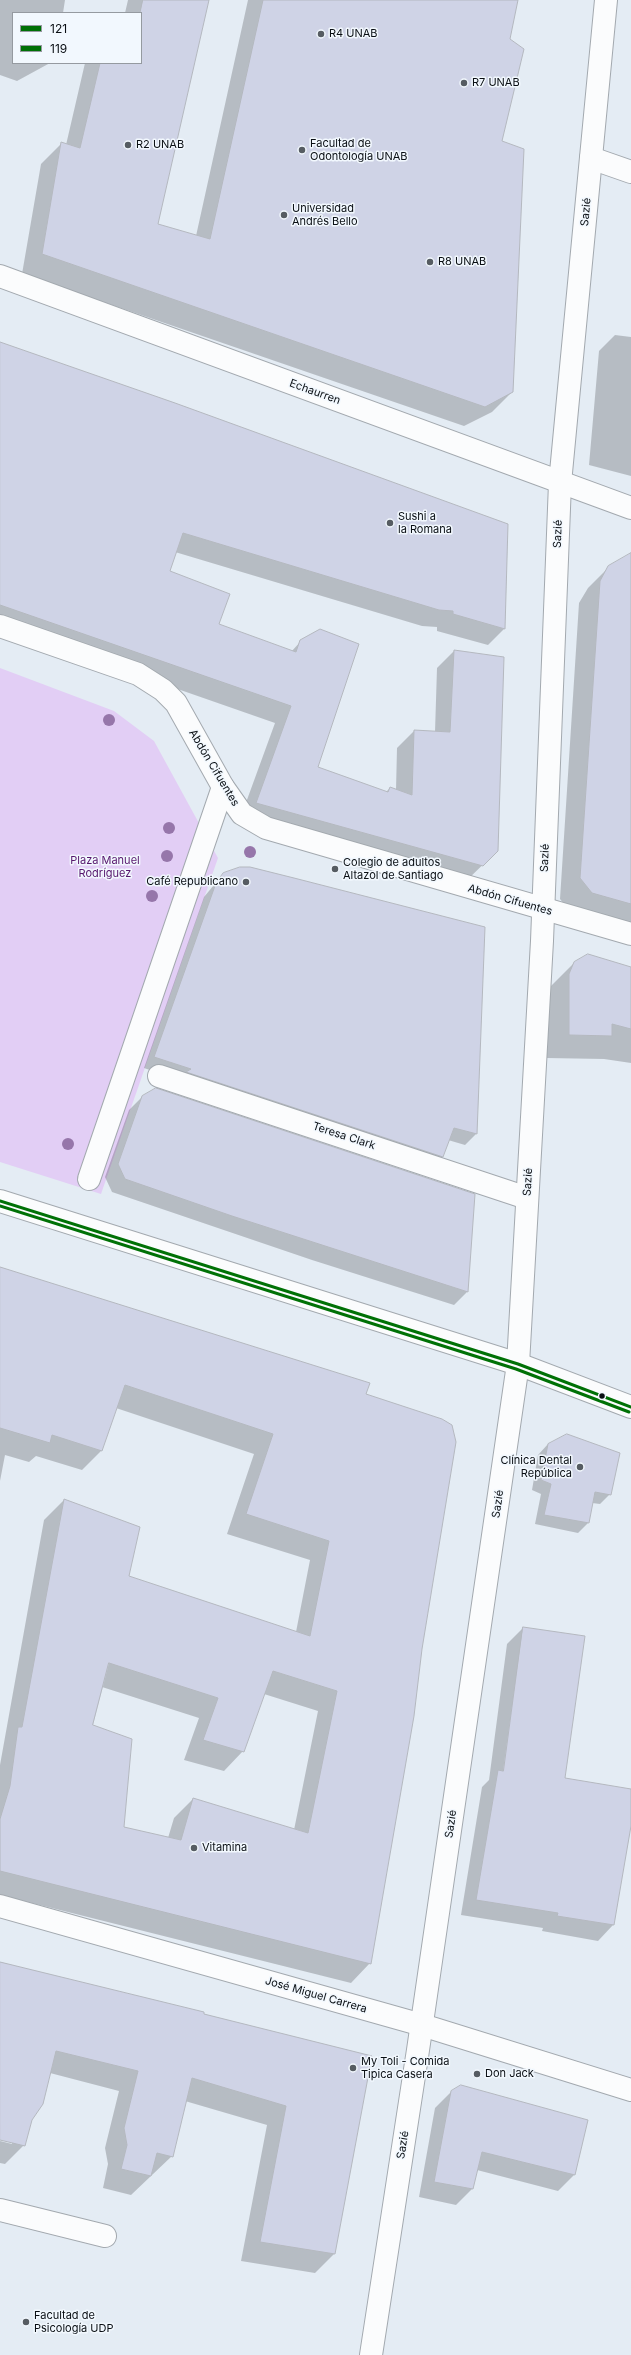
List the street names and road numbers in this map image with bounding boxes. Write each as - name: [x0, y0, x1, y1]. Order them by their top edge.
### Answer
- street label: Sazié: [578, 197, 594, 227]
- street label: Echaurren: [288, 377, 342, 407]
- street label: Sazié: [551, 520, 565, 548]
- street label: Abdón Cifuentes: [186, 727, 242, 809]
- street label: Sazié: [538, 844, 552, 872]
- street label: Abdón Cifuentes: [466, 882, 554, 918]
- street label: Teresa Clark: [311, 1120, 377, 1152]
- street label: Sazié: [521, 1167, 535, 1197]
- street label: Sazié: [489, 1489, 507, 1519]
- street label: Sazié: [442, 1809, 460, 1839]
- street label: José Miguel Carrera: [264, 1974, 368, 2016]
- street label: Sazié: [394, 2130, 412, 2160]

